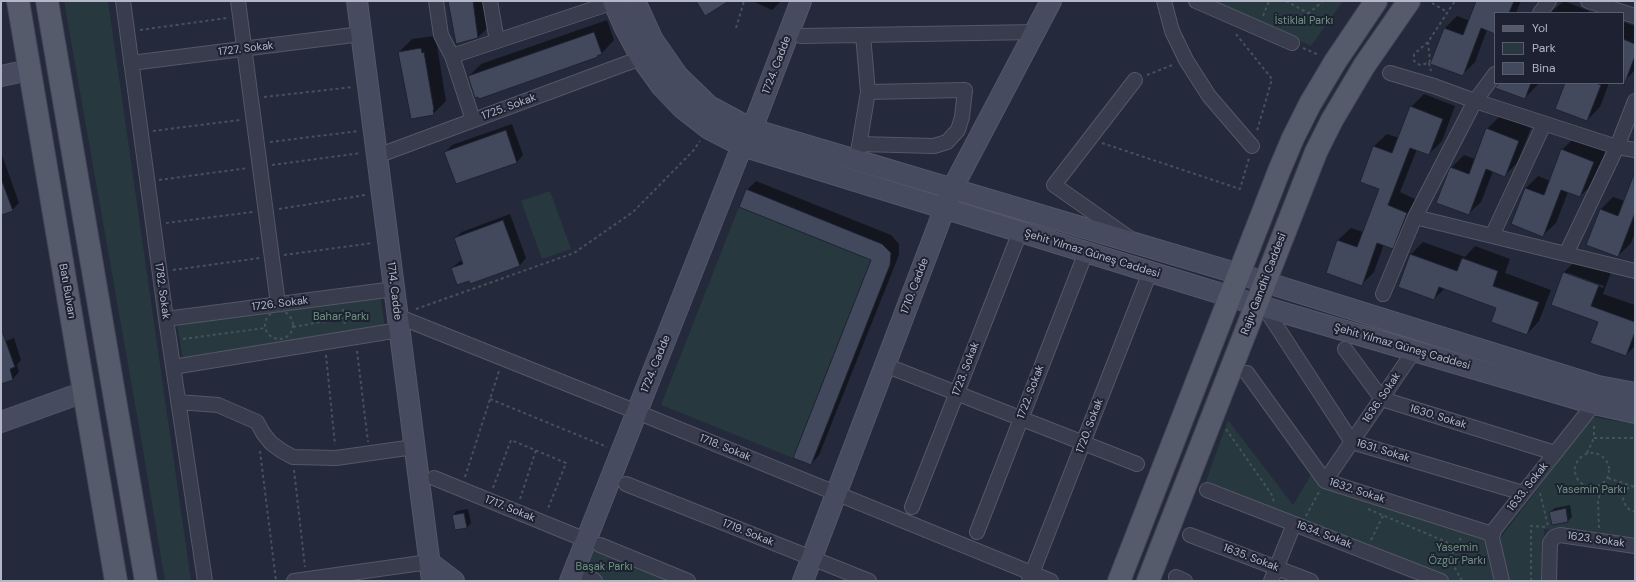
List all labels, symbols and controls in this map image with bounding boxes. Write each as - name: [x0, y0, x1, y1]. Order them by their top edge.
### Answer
- legend: [1494, 12, 1624, 84]
- park label: İstiklal Parkı: [1275, 14, 1333, 28]
- text: Yol: [1532, 20, 1548, 36]
- street label: 1724. Cadde: [760, 34, 794, 96]
- street label: 1727. Sokak: [218, 39, 274, 59]
- text: Park: [1532, 40, 1556, 56]
- text: Bina: [1532, 60, 1556, 76]
- street label: 1725. Sokak: [480, 91, 538, 123]
- street label: Şehit Yılmaz Güneş Caddesi: [1023, 227, 1161, 281]
- street label: Rajiv Gandhi Caddesi: [1239, 231, 1289, 337]
- street label: 1710. Cadde: [898, 256, 932, 316]
- street label: 1714. Cadde: [384, 261, 404, 321]
- street label: Batı Bulvarı: [56, 262, 78, 320]
- street label: 1782. Sokak: [151, 262, 173, 320]
- street label: 1726. Sokak: [251, 294, 309, 314]
- park label: Bahar Parkı: [313, 310, 369, 324]
- street label: Şehit Yılmaz Güneş Caddesi: [1332, 321, 1472, 373]
- street label: 1724. Cadde: [638, 333, 674, 395]
- street label: 1723. Sokak: [950, 340, 982, 398]
- street label: 1722. Sokak: [1015, 363, 1047, 421]
- street label: 1636. Sokak: [1360, 370, 1404, 426]
- street label: 1720. Sokak: [1074, 397, 1106, 455]
- street label: 1630. Sokak: [1408, 402, 1468, 432]
- street label: 1718. Sokak: [697, 432, 753, 464]
- street label: 1631. Sokak: [1355, 437, 1411, 465]
- street label: 1633. Sokak: [1505, 460, 1551, 514]
- street label: 1632. Sokak: [1327, 476, 1387, 506]
- park label: Yasemin Parkı: [1556, 483, 1626, 497]
- street label: 1717. Sokak: [483, 493, 537, 525]
- street label: 1719. Sokak: [720, 517, 776, 549]
- street label: 1634. Sokak: [1294, 518, 1354, 552]
- street label: 1623. Sokak: [1566, 529, 1626, 551]
- street label: 1635. Sokak: [1221, 541, 1281, 575]
- park label: Yasemin Özgür Parkı: [1428, 541, 1486, 567]
- park label: Başak Parkı: [576, 560, 632, 574]

